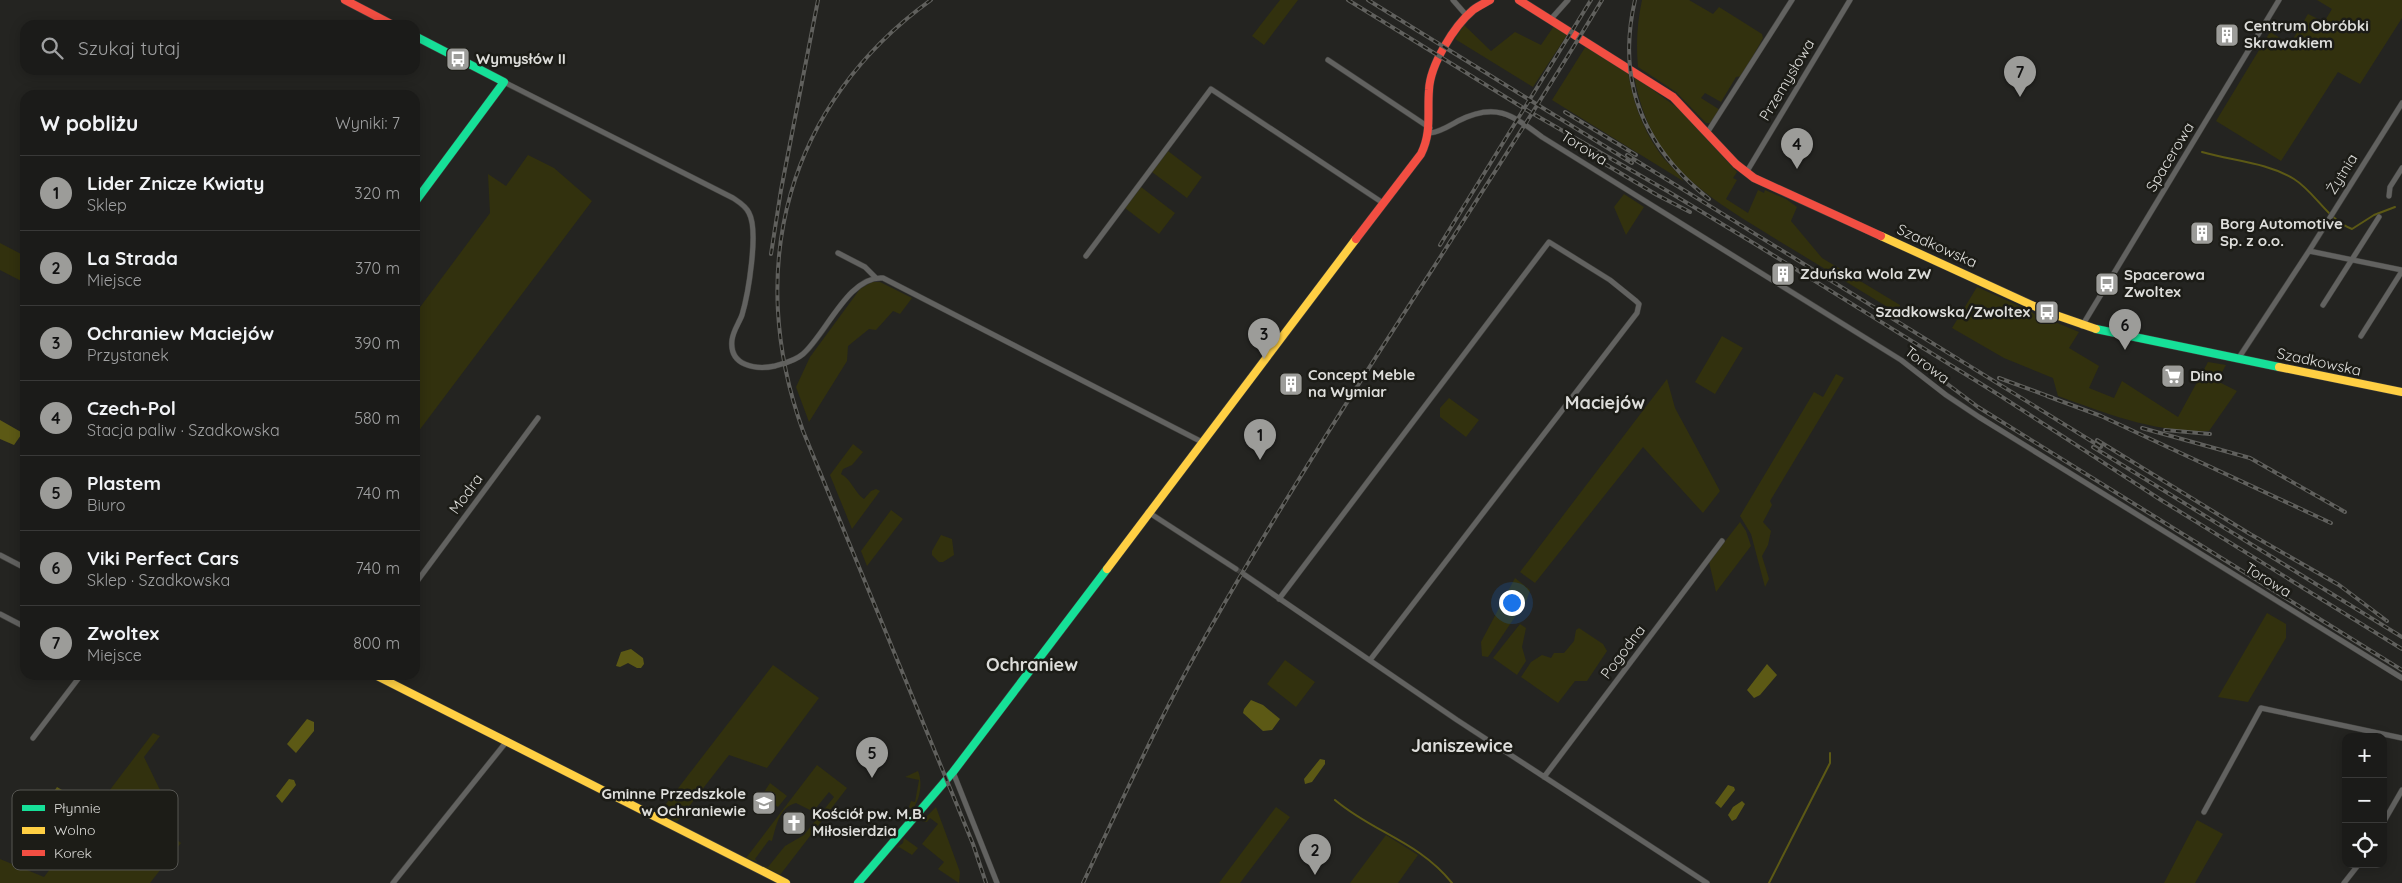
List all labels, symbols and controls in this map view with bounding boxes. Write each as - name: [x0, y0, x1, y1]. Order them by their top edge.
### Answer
- place label: Centrum Obróbki Skrawakiem: [2244, 16, 2369, 52]
- search box: [20, 20, 420, 75]
- building icon: Centrum Obróbki Skrawakiem: [2214, 22, 2240, 48]
- icon: search: [38, 34, 66, 62]
- street label: Przemysłowa: [1755, 35, 1818, 124]
- text: Szukaj tutaj: [78, 36, 181, 60]
- bus stop icon: Wymysłów II: [445, 46, 471, 72]
- place label: Wymysłów II: [476, 49, 566, 68]
- pin: 7: [2004, 56, 2036, 97]
- text: W pobliżu: [40, 110, 138, 136]
- text: Wyniki: 7: [335, 113, 400, 133]
- street label: Spacerowa: [2141, 119, 2198, 195]
- street label: Torowa: [1557, 126, 1611, 169]
- pin: 4: [1781, 128, 1813, 169]
- street label: Żytnia: [2322, 150, 2361, 198]
- text: Lider Znicze Kwiaty: [87, 171, 265, 195]
- text: 1: [53, 183, 59, 203]
- text: 320 m: [354, 183, 400, 203]
- text: Sklep: [87, 195, 127, 215]
- place label: Borg Automotive Sp. z o.o.: [2220, 214, 2343, 250]
- street label: Szadkowska: [1894, 219, 1980, 272]
- building icon: Borg Automotive Sp. z o.o.: [2189, 220, 2215, 246]
- text: La Strada: [87, 246, 178, 270]
- text: 2: [51, 258, 61, 278]
- text: 370 m: [355, 258, 400, 278]
- building icon: Zduńska Wola ZW: [1770, 261, 1796, 287]
- place label: Zduńska Wola ZW: [1800, 264, 1931, 283]
- place label: Spacerowa Zwoltex: [2124, 265, 2205, 301]
- text: Miejsce: [87, 270, 142, 290]
- bus stop icon: Spacerowa Zwoltex: [2094, 271, 2120, 297]
- bus stop icon: Szadkowska/Zwoltex: [2034, 299, 2060, 325]
- place label: Szadkowska/Zwoltex: [1875, 302, 2031, 321]
- pin: 6: [2109, 309, 2141, 350]
- pin: 3: [1248, 318, 1280, 359]
- text: Ochraniew Maciejów: [87, 321, 274, 345]
- text: 3: [52, 333, 60, 353]
- text: 390 m: [354, 333, 400, 353]
- street label: Torowa: [1901, 342, 1953, 388]
- street label: Szadkowska: [2275, 343, 2363, 380]
- text: Przystanek: [87, 345, 169, 365]
- supermarket icon: Dino: [2160, 363, 2186, 389]
- place label: Concept Meble na Wymiar: [1308, 365, 1416, 401]
- place label: Dino: [2190, 366, 2223, 385]
- building icon: Concept Meble na Wymiar: [1278, 371, 1304, 397]
- district label: Maciejów: [1565, 391, 1645, 414]
- text: Czech-Pol: [87, 396, 176, 420]
- text: 4: [51, 408, 61, 428]
- text: 580 m: [354, 408, 400, 428]
- pin: 1: [1244, 419, 1276, 460]
- text: Stacja paliw · Szadkowska: [87, 420, 280, 440]
- street label: Modra: [445, 470, 487, 518]
- text: Plastem: [87, 471, 161, 495]
- text: 5: [51, 483, 61, 503]
- text: 740 m: [356, 483, 400, 503]
- text: Biuro: [87, 495, 125, 515]
- text: Viki Perfect Cars: [87, 546, 239, 570]
- text: 6: [52, 558, 60, 578]
- text: 740 m: [356, 558, 400, 578]
- street label: Torowa: [2241, 558, 2295, 601]
- text: Sklep · Szadkowska: [87, 570, 230, 590]
- your location: [1499, 590, 1525, 616]
- text: Zwoltex: [87, 621, 159, 645]
- street label: Pogodna: [1596, 621, 1649, 683]
- text: 7: [52, 633, 60, 653]
- text: 800 m: [353, 633, 400, 653]
- text: Miejsce: [87, 645, 142, 665]
- district label: Ochraniew: [986, 653, 1078, 676]
- map controls: [2342, 733, 2387, 868]
- button: +: [2342, 733, 2387, 778]
- district label: Janiszewice: [1411, 734, 1513, 757]
- pin: 5: [856, 737, 888, 778]
- button: −: [2342, 778, 2387, 823]
- place label: Gminne Przedszkole w Ochraniewie: [602, 784, 746, 820]
- legend: [12, 790, 178, 870]
- school or university icon: Gminne Przedszkole w Ochraniewie: [751, 790, 777, 816]
- text: Płynnie: [54, 799, 101, 817]
- place label: Kościół pw. M.B. Miłosierdzia: [812, 804, 926, 840]
- church icon: Kościół pw. M.B. Miłosierdzia: [781, 810, 807, 836]
- text: Wolno: [54, 821, 96, 839]
- button: locate: [2342, 823, 2387, 868]
- pin: 2: [1299, 834, 1331, 875]
- text: Korek: [54, 844, 92, 862]

